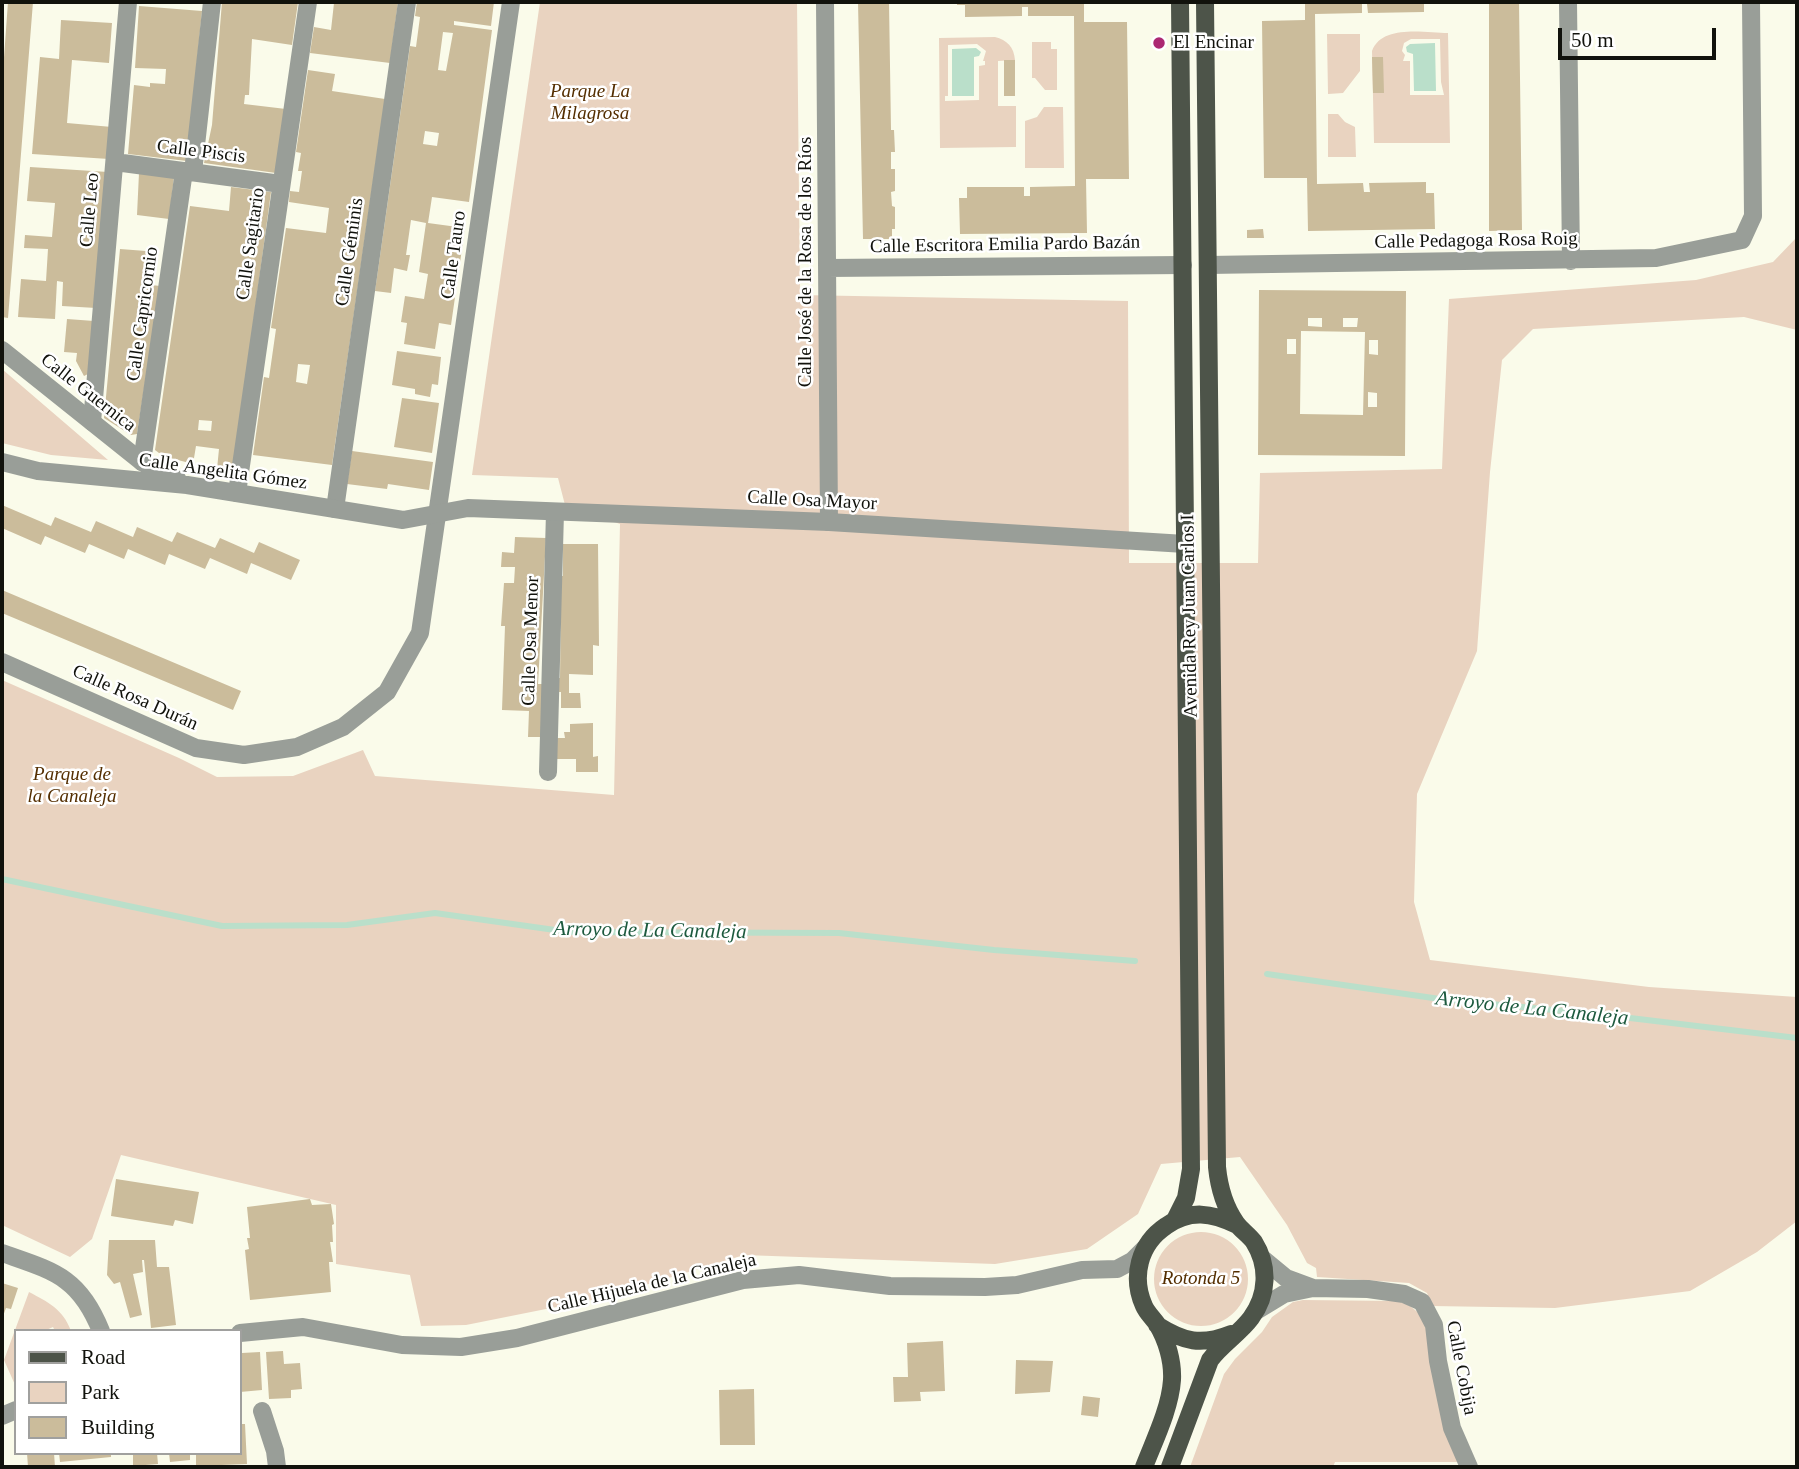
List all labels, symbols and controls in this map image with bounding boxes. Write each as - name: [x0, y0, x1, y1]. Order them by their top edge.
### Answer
- scale bar: [1561, 14, 1718, 58]
- text: 50 m: [1571, 28, 1614, 52]
- place label: El Encinar: [1173, 32, 1254, 54]
- marker: El Encinar: [1151, 35, 1167, 51]
- park label: Parque La Milagrosa: [550, 81, 630, 125]
- street label: Calle Piscis: [155, 135, 247, 169]
- street label: Calle José de la Rosa de los Ríos: [795, 137, 817, 387]
- street label: Calle Leo: [75, 172, 105, 248]
- street label: Calle Sagitario: [232, 186, 270, 302]
- street label: Calle Géminis: [331, 196, 369, 308]
- street label: Calle Tauro: [437, 209, 471, 301]
- street label: Calle Pedagoga Rosa Roig: [1374, 228, 1578, 254]
- street label: Calle Escritora Emilia Pardo Bazán: [870, 231, 1140, 259]
- street label: Calle Capricornio: [122, 245, 164, 383]
- street label: Calle Guernica: [36, 349, 140, 437]
- street label: Calle Angelita Gómez: [137, 449, 309, 495]
- street label: Calle Osa Mayor: [747, 486, 877, 516]
- street label: Avenida Rey Juan Carlos I: [1177, 514, 1203, 718]
- street label: Calle Osa Menor: [517, 576, 545, 706]
- street label: Calle Rosa Durán: [69, 660, 201, 736]
- park label: Parque de la Canaleja: [27, 764, 117, 808]
- water label: Arroyo de La Canaleja: [553, 917, 747, 945]
- water label: Arroyo de La Canaleja: [1434, 986, 1630, 1032]
- street label: Calle Hijuela de la Canaleja: [546, 1249, 758, 1319]
- park label: Rotonda 5: [1162, 1268, 1240, 1290]
- street label: Calle Cobija: [1441, 1319, 1481, 1417]
- legend: [14, 1329, 242, 1455]
- text: Road: [81, 1345, 125, 1369]
- text: Park: [81, 1380, 120, 1404]
- text: Building: [81, 1415, 155, 1439]

